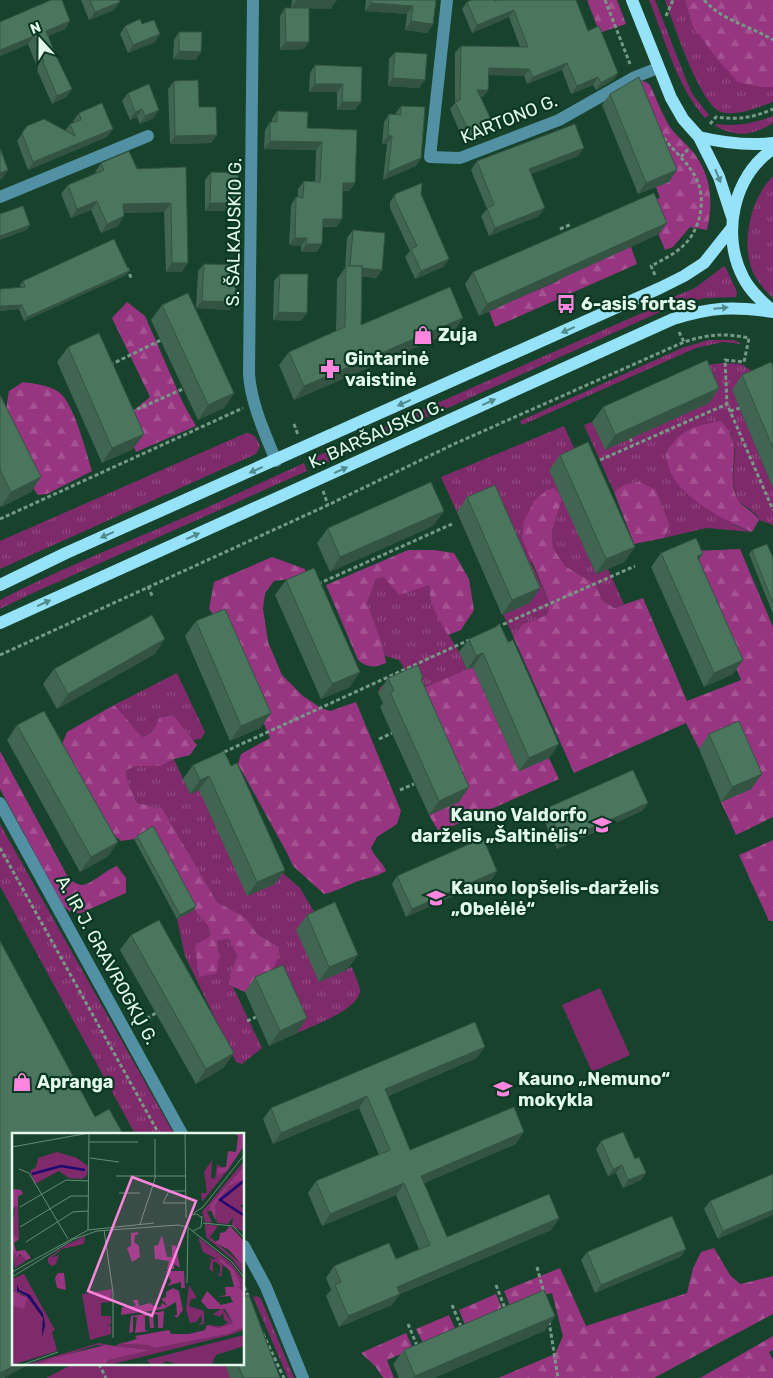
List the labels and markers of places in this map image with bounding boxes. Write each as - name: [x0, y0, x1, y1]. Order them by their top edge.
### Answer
- bus stop icon: 6-asis fortas: [555, 293, 577, 315]
- place label: 6-asis fortas: [581, 293, 696, 315]
- shop icon: Zuja: [412, 324, 434, 346]
- place label: Zuja: [438, 324, 477, 346]
- place label: Gintarinė vaistinė: [345, 348, 430, 391]
- pharmacy icon: Gintarinė vaistinė: [319, 358, 341, 380]
- place label: Kauno Valdorfo darželis „Šaltinėlis“: [411, 804, 587, 847]
- school or university icon: Kauno Valdorfo darželis „Šaltinėlis“: [591, 814, 613, 836]
- place label: Kauno lopšelis-darželis „Obelėlė“: [451, 877, 659, 920]
- school or university icon: Kauno lopšelis-darželis „Obelėlė“: [425, 887, 447, 909]
- place label: Kauno „Nemuno“ mokykla: [518, 1068, 670, 1111]
- shop icon: Apranga: [11, 1071, 33, 1093]
- place label: Apranga: [37, 1071, 114, 1093]
- school or university icon: Kauno „Nemuno“ mokykla: [492, 1078, 514, 1100]

